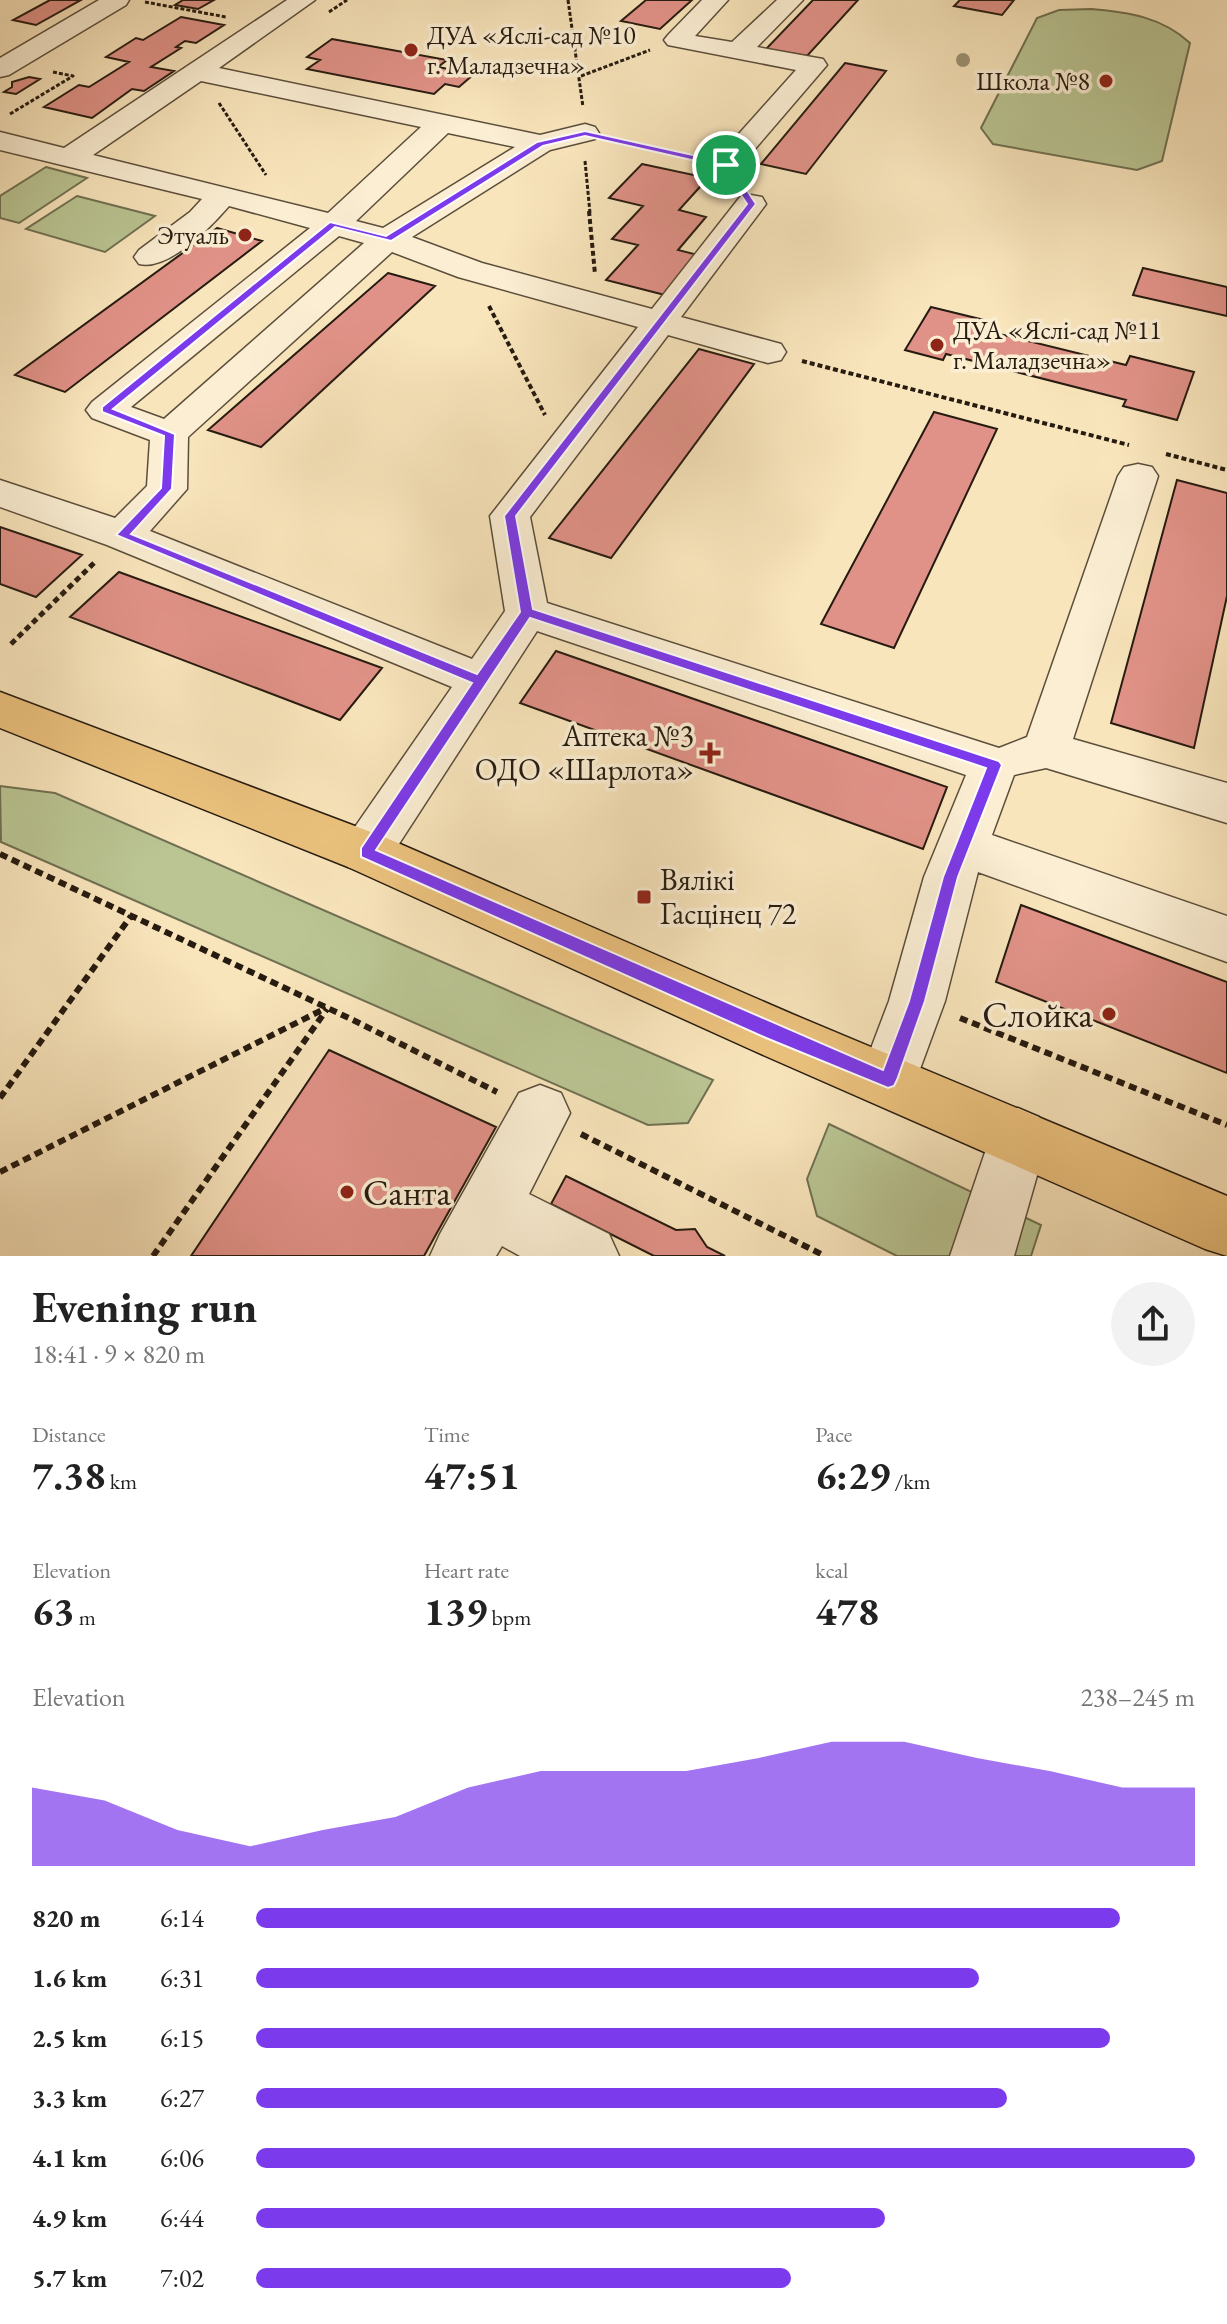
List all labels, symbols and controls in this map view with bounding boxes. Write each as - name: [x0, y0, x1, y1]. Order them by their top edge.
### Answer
- place label: ДУА «Яслі-сад №10 г. Маладзечна»: [427, 18, 636, 82]
- marker: ДУА «Яслі-сад №10 г. Маладзечна»: [402, 41, 420, 59]
- place label: Школа №8: [976, 64, 1090, 98]
- marker: Школа №8: [1097, 72, 1115, 90]
- pin: [692, 131, 760, 199]
- icon: arrive: [704, 143, 748, 187]
- place label: Этуаль: [157, 218, 229, 252]
- marker: Этуаль: [236, 226, 254, 244]
- place label: ДУА «Яслі-сад №11 г. Маладзечна»: [953, 313, 1162, 377]
- marker: ДУА «Яслі-сад №11 г. Маладзечна»: [928, 336, 946, 354]
- place label: Аптека №3 ОДО «Шарлота»: [475, 716, 694, 789]
- marker: Аптека №3 ОДО «Шарлота»: [701, 744, 719, 762]
- place label: Вялікі Гасцінец 72: [660, 860, 797, 933]
- marker: Вялікі Гасцінец 72: [635, 888, 653, 906]
- place label: Слойка: [982, 991, 1094, 1038]
- marker: Слойка: [1100, 1005, 1118, 1023]
- place label: Санта: [363, 1169, 451, 1216]
- marker: Санта: [338, 1183, 356, 1201]
- text: Evening run: [32, 1278, 257, 1335]
- button: share: [1111, 1282, 1195, 1366]
- text: 18:41 · 9 × 820 m: [32, 1337, 205, 1371]
- text: Distance: [32, 1420, 105, 1449]
- text: Time: [424, 1420, 469, 1449]
- text: Pace: [815, 1420, 852, 1449]
- text: 7.38: [32, 1449, 105, 1501]
- text: 47:51: [424, 1449, 520, 1501]
- text: 6:29: [815, 1449, 890, 1501]
- text: km: [105, 1467, 137, 1496]
- text: /km: [890, 1467, 931, 1496]
- text: Elevation: [32, 1556, 111, 1585]
- text: Heart rate: [424, 1556, 509, 1585]
- text: kcal: [815, 1556, 848, 1585]
- text: 63: [32, 1585, 74, 1637]
- text: 139: [424, 1585, 487, 1637]
- text: 478: [815, 1585, 879, 1637]
- text: m: [74, 1603, 96, 1632]
- text: bpm: [487, 1603, 531, 1632]
- text: Elevation: [32, 1680, 126, 1714]
- text: 238–245 m: [1080, 1680, 1195, 1714]
- text: 820 m: [32, 1901, 100, 1935]
- text: 6:14: [160, 1901, 204, 1935]
- text: 1.6 km: [32, 1961, 107, 1995]
- text: 6:31: [160, 1961, 204, 1995]
- text: 2.5 km: [32, 2021, 107, 2055]
- text: 6:15: [160, 2021, 204, 2055]
- text: 3.3 km: [32, 2081, 107, 2115]
- text: 6:27: [160, 2081, 204, 2115]
- text: 4.1 km: [32, 2141, 107, 2175]
- text: 6:06: [160, 2141, 204, 2175]
- text: 4.9 km: [32, 2201, 107, 2235]
- text: 6:44: [160, 2201, 204, 2235]
- text: 5.7 km: [32, 2261, 107, 2295]
- text: 7:02: [160, 2261, 204, 2295]

